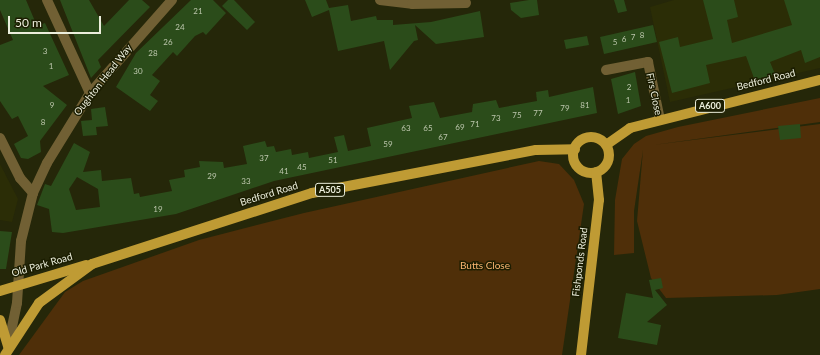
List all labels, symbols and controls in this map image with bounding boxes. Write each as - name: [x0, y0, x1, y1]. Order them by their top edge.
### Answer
- house number: 21: [193, 7, 203, 17]
- scale bar: [10, 8, 103, 34]
- text: 50 m: [15, 15, 42, 30]
- house number: 24: [175, 23, 185, 33]
- house number: 8: [640, 31, 644, 41]
- house number: 7: [631, 33, 635, 43]
- house number: 6: [622, 35, 626, 45]
- house number: 26: [163, 38, 173, 48]
- house number: 5: [613, 38, 617, 48]
- street label: Oughton Head Way: [71, 42, 135, 118]
- house number: 3: [43, 47, 47, 57]
- house number: 28: [148, 49, 158, 59]
- house number: 1: [49, 62, 53, 72]
- house number: 30: [133, 67, 143, 77]
- street label: Bedford Road: [735, 67, 797, 93]
- street label: Firs Close: [644, 72, 664, 116]
- house number: 2: [627, 83, 631, 93]
- house number: 1: [626, 96, 630, 106]
- road number: A600: [695, 99, 725, 113]
- house number: 9: [50, 101, 54, 111]
- house number: 81: [580, 101, 590, 111]
- house number: 79: [560, 104, 570, 114]
- house number: 77: [533, 109, 543, 119]
- house number: 75: [512, 111, 522, 121]
- house number: 73: [491, 114, 501, 124]
- house number: 8: [41, 118, 45, 128]
- house number: 71: [470, 120, 480, 130]
- house number: 69: [455, 123, 465, 133]
- house number: 63: [401, 124, 411, 134]
- house number: 65: [423, 124, 433, 134]
- house number: 67: [438, 133, 448, 143]
- house number: 59: [383, 140, 393, 150]
- house number: 37: [259, 154, 269, 164]
- house number: 51: [328, 156, 338, 166]
- house number: 45: [297, 163, 307, 173]
- house number: 41: [279, 167, 289, 177]
- house number: 29: [207, 172, 217, 182]
- house number: 33: [241, 177, 251, 187]
- street label: Bedford Road: [239, 179, 299, 209]
- road number: A505: [315, 183, 345, 197]
- house number: 19: [153, 205, 163, 215]
- street label: Fishponds Road: [570, 227, 590, 297]
- street label: Old Park Road: [10, 251, 74, 279]
- park label: Butts Close: [460, 260, 510, 272]

